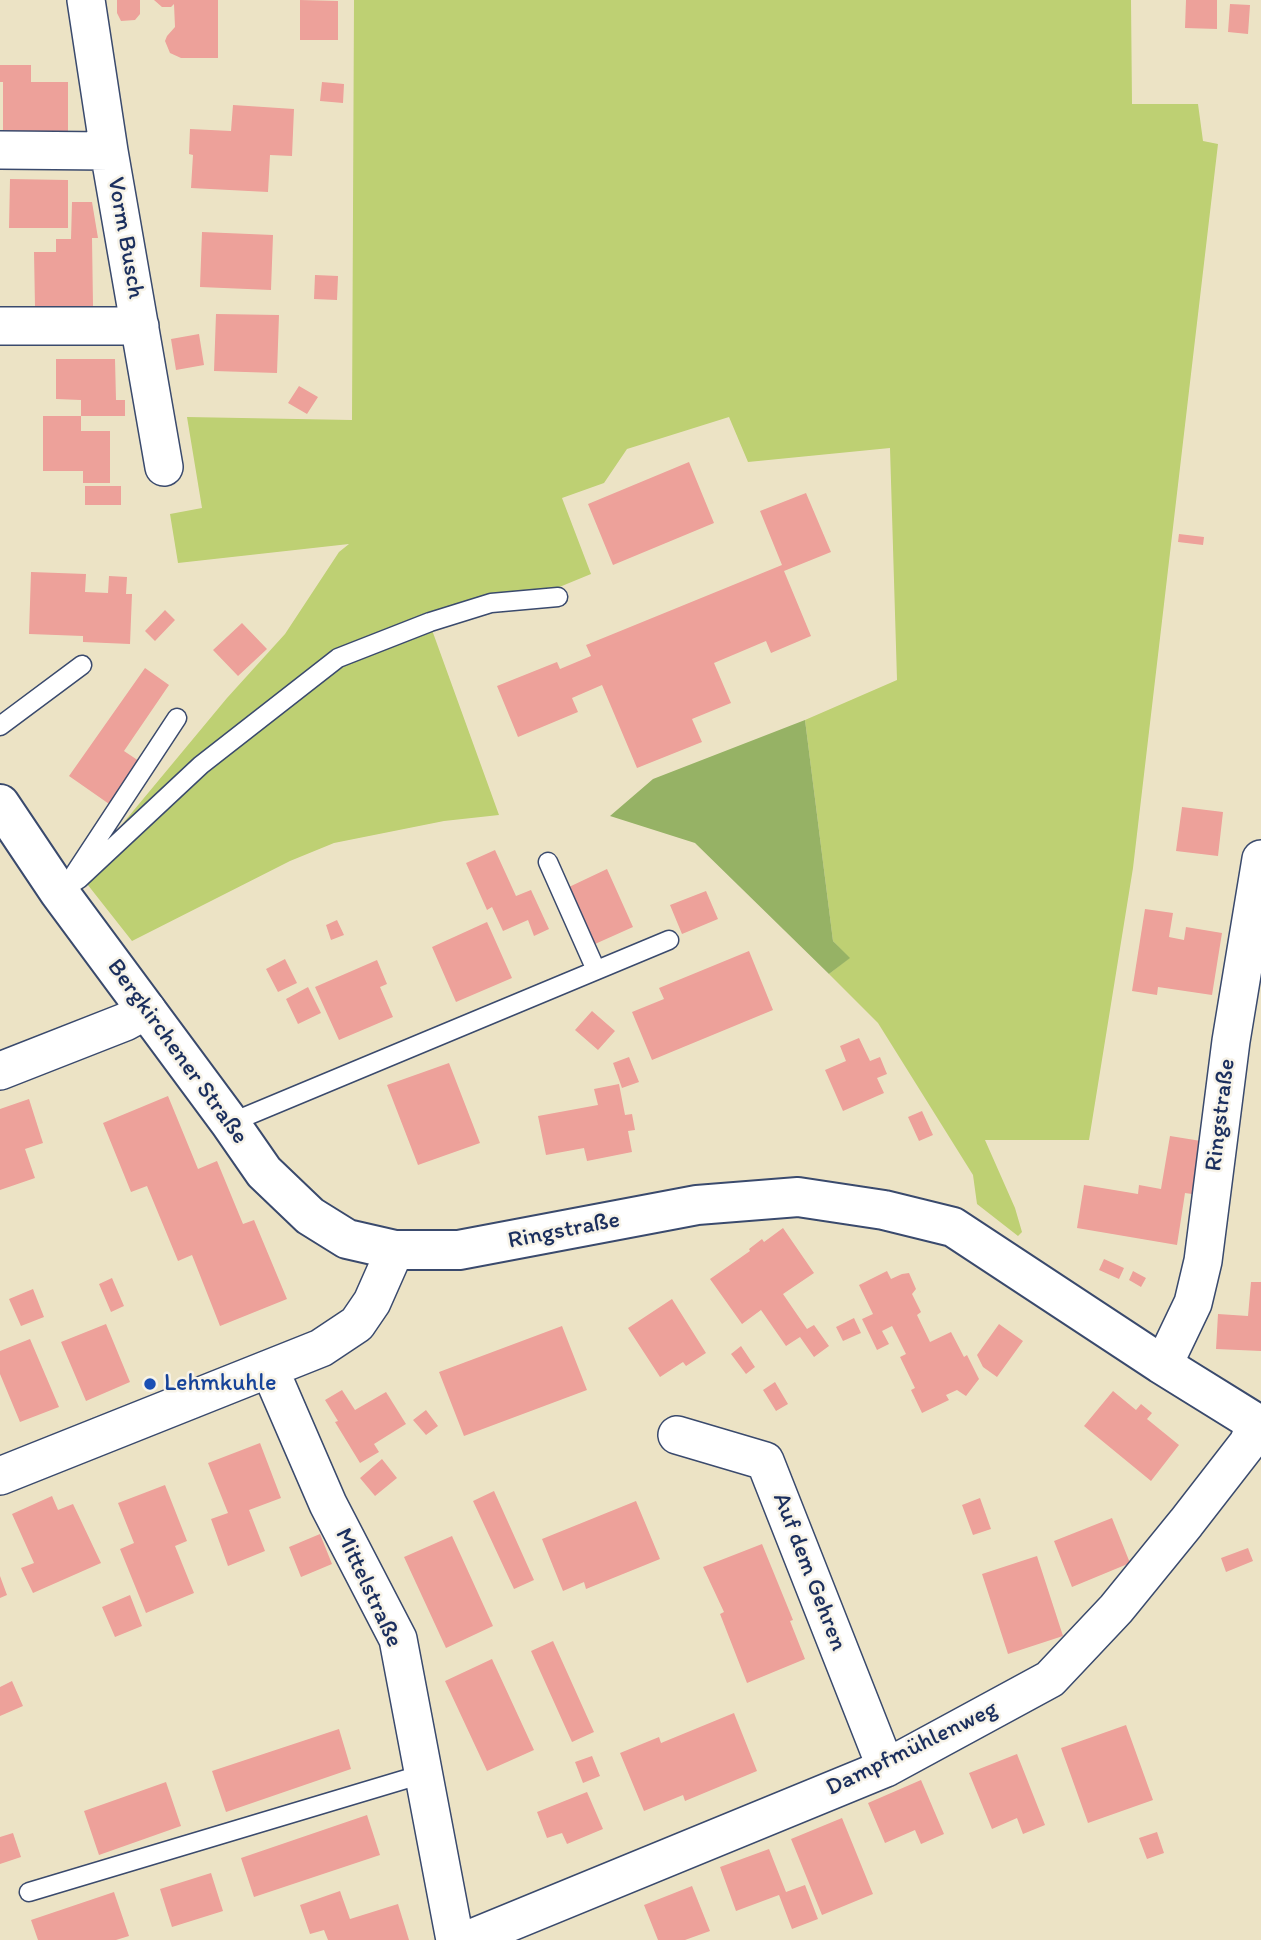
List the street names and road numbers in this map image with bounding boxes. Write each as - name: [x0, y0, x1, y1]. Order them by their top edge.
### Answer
- street label: Vorm Busch: [100, 175, 150, 301]
- street label: Bergkirchener Straße: [100, 954, 254, 1150]
- street label: Ringstraße: [1200, 1057, 1242, 1173]
- street label: Ringstraße: [506, 1206, 622, 1256]
- street label: Auf dem Gehren: [766, 1489, 852, 1655]
- street label: Mittelstraße: [328, 1524, 408, 1652]
- street label: Dampfmühlenweg: [822, 1695, 1002, 1803]

